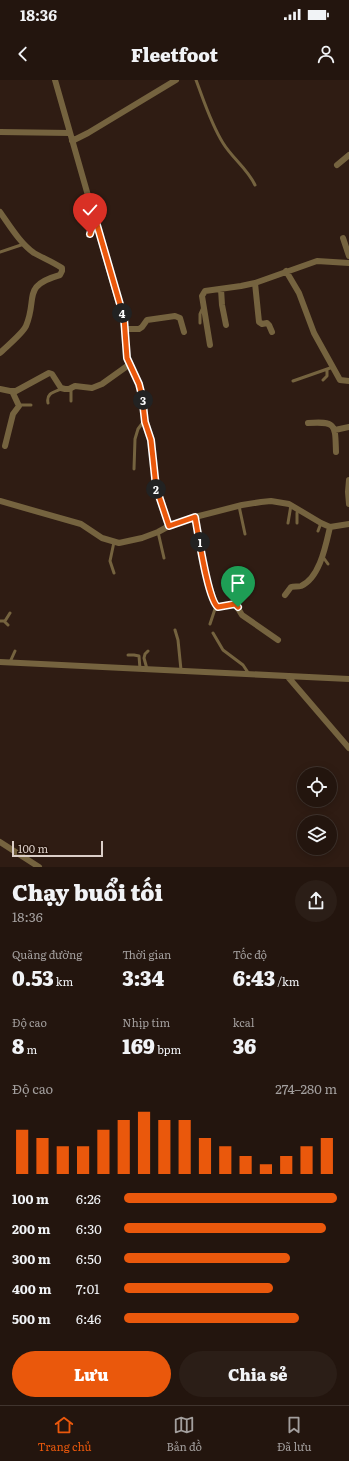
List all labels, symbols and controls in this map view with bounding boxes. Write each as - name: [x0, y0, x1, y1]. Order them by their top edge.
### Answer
- text: 18:36: [20, 3, 57, 26]
- text: Fleetfoot: [131, 41, 218, 68]
- icon: back: [12, 43, 34, 65]
- icon: person: [315, 43, 337, 65]
- pin: [73, 193, 107, 234]
- icon: check: [79, 199, 101, 221]
- pin: 4: [112, 303, 132, 323]
- text: 4: [119, 305, 125, 321]
- pin: 3: [133, 390, 153, 410]
- text: 3: [140, 392, 146, 408]
- pin: 2: [146, 479, 166, 499]
- text: 2: [153, 481, 159, 497]
- pin: 1: [190, 532, 210, 552]
- text: 1: [198, 534, 202, 550]
- pin: [221, 566, 255, 607]
- icon: arrive: [227, 572, 249, 594]
- map controls: [297, 767, 337, 855]
- button: locate: [297, 767, 337, 807]
- button: layers: [297, 815, 337, 855]
- scale bar: [12, 839, 103, 858]
- text: 100 m: [18, 840, 48, 856]
- text: Chạy buổi tối: [12, 875, 163, 908]
- button: share: [295, 880, 337, 922]
- text: 18:36: [12, 907, 43, 926]
- text: Quãng đường: [12, 946, 82, 962]
- text: Thời gian: [122, 946, 171, 962]
- text: Tốc độ: [233, 946, 267, 962]
- text: 0.53: [12, 962, 54, 992]
- text: 3:34: [122, 962, 164, 992]
- text: 6:43: [233, 962, 275, 992]
- text: km: [54, 973, 73, 989]
- text: /km: [275, 973, 299, 989]
- text: Độ cao: [12, 1014, 47, 1030]
- text: Nhịp tim: [122, 1014, 170, 1030]
- text: kcal: [233, 1014, 254, 1030]
- text: 8: [12, 1030, 24, 1060]
- text: 169: [122, 1030, 155, 1060]
- text: 36: [233, 1030, 256, 1060]
- text: m: [24, 1041, 37, 1057]
- text: bpm: [155, 1041, 181, 1057]
- text: Độ cao: [12, 1079, 53, 1098]
- text: 274–280 m: [275, 1079, 337, 1098]
- text: 100 m: [12, 1189, 49, 1208]
- text: 6:26: [76, 1189, 101, 1208]
- text: 200 m: [12, 1219, 51, 1238]
- text: 6:30: [76, 1219, 102, 1238]
- text: 300 m: [12, 1249, 51, 1268]
- text: 6:50: [76, 1249, 101, 1268]
- text: 400 m: [12, 1279, 51, 1298]
- text: 7:01: [76, 1279, 99, 1298]
- text: 500 m: [12, 1309, 51, 1328]
- text: 6:46: [76, 1309, 101, 1328]
- button: Lưu: [12, 1351, 171, 1397]
- button: Chia sẻ: [179, 1351, 337, 1397]
- tab: Trang chủ: [38, 1414, 91, 1454]
- tab: Bản đồ: [166, 1414, 202, 1454]
- tab: Đã lưu: [277, 1414, 311, 1454]

